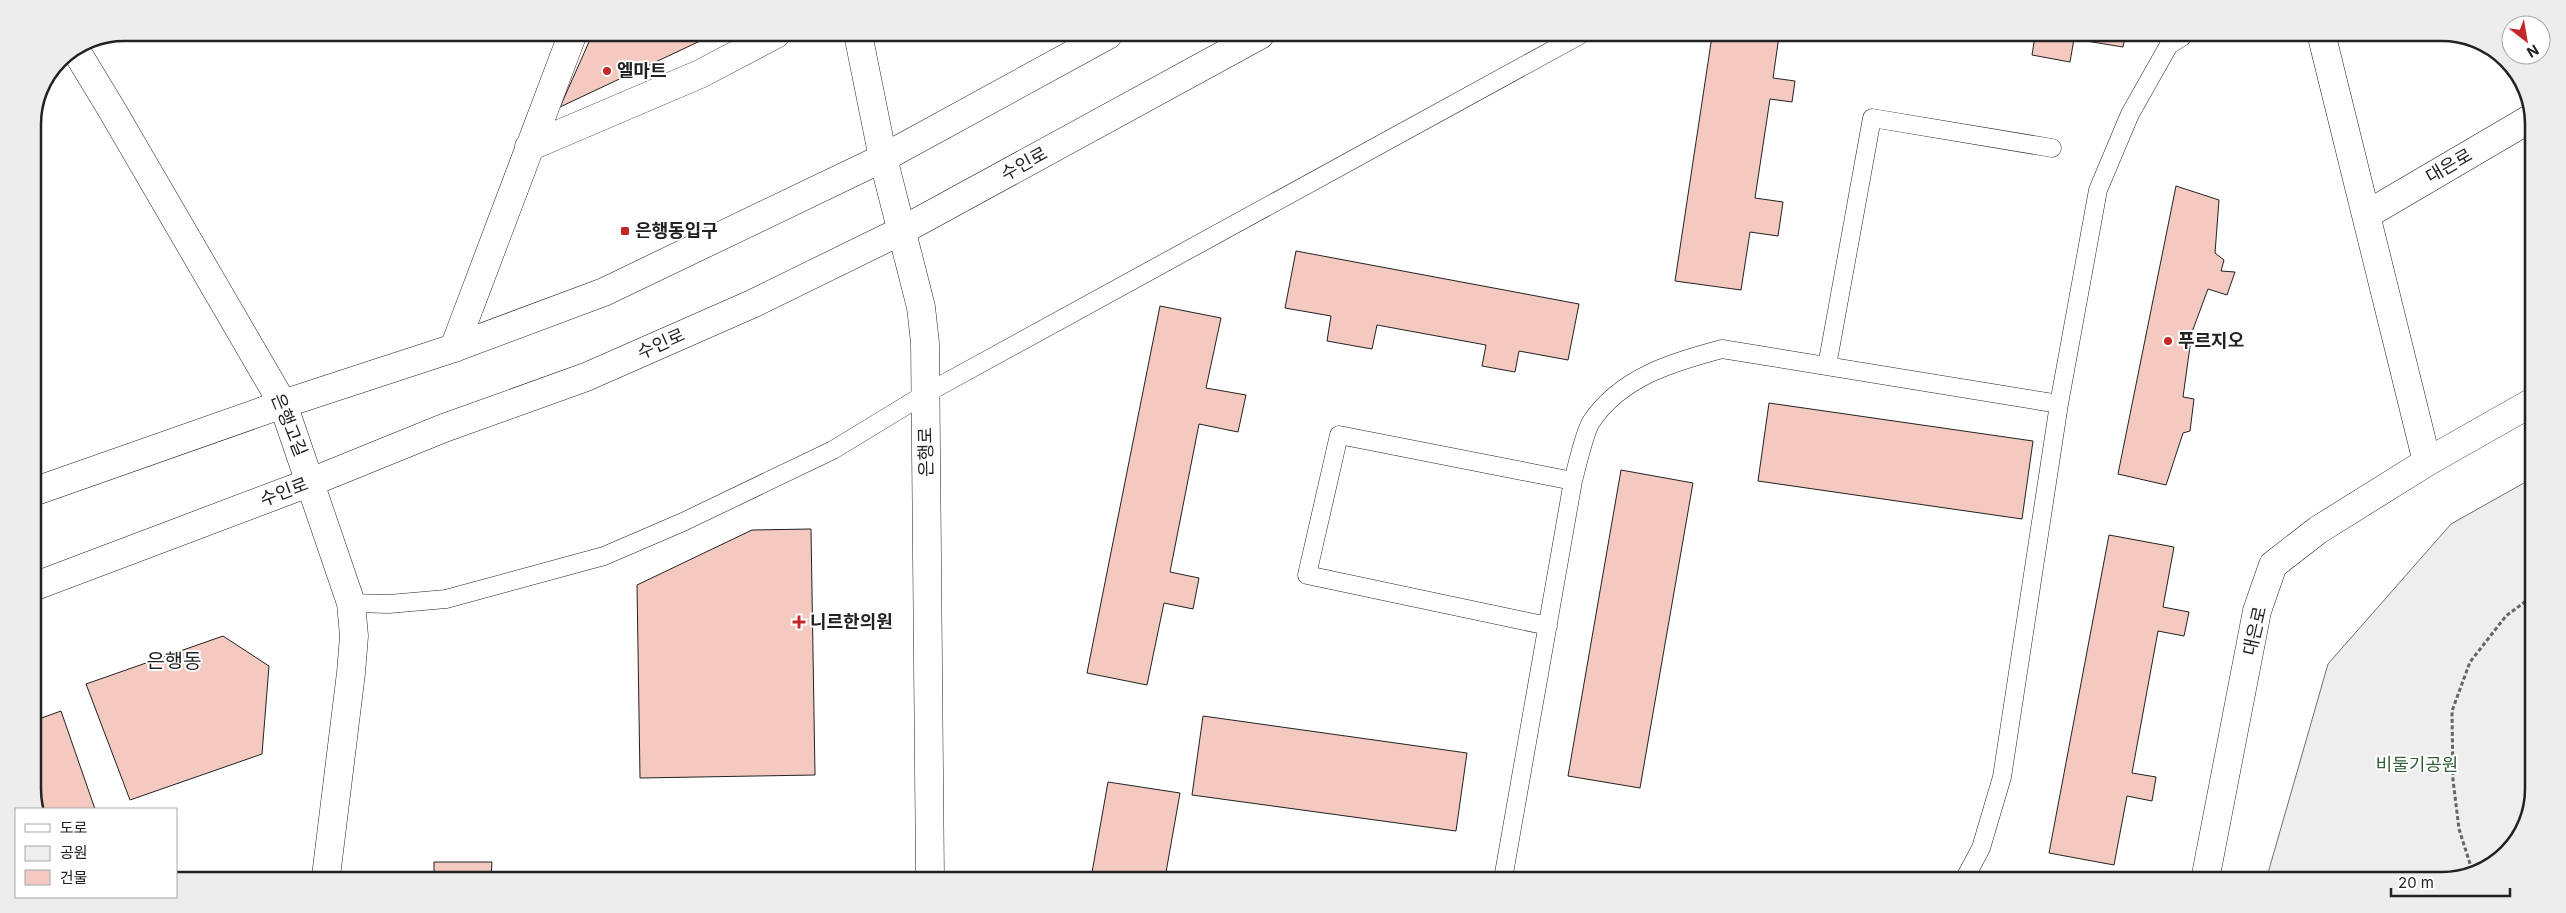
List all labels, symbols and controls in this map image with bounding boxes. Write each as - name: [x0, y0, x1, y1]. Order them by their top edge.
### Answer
- north arrow: [2501, 15, 2551, 65]
- text: N: [2524, 42, 2542, 62]
- place label: 엘마트: [617, 60, 667, 81]
- marker: 엘마트: [601, 65, 613, 77]
- street label: 수인로: [997, 142, 1051, 185]
- street label: 대은로: [2422, 144, 2476, 187]
- place label: 은행동입구: [635, 220, 718, 241]
- marker: 은행동입구: [619, 225, 631, 237]
- street label: 수인로: [634, 324, 688, 363]
- place label: 푸르지오: [2178, 330, 2244, 351]
- marker: 푸르지오: [2162, 335, 2174, 347]
- street label: 은행고길: [267, 390, 312, 459]
- street label: 은행로: [915, 427, 936, 477]
- street label: 수인로: [257, 473, 311, 510]
- street label: 대은로: [2239, 604, 2270, 657]
- place label: 니르한의원: [810, 611, 893, 632]
- marker: 니르한의원: [792, 615, 806, 629]
- district label: 은행동: [146, 649, 202, 673]
- park label: 비둘기공원: [2376, 754, 2458, 775]
- legend: [15, 808, 178, 898]
- text: 도로: [60, 818, 88, 837]
- text: 공원: [60, 843, 88, 862]
- scale bar: [2391, 866, 2510, 898]
- text: 건물: [60, 868, 88, 887]
- text: 20 m: [2398, 873, 2434, 892]

